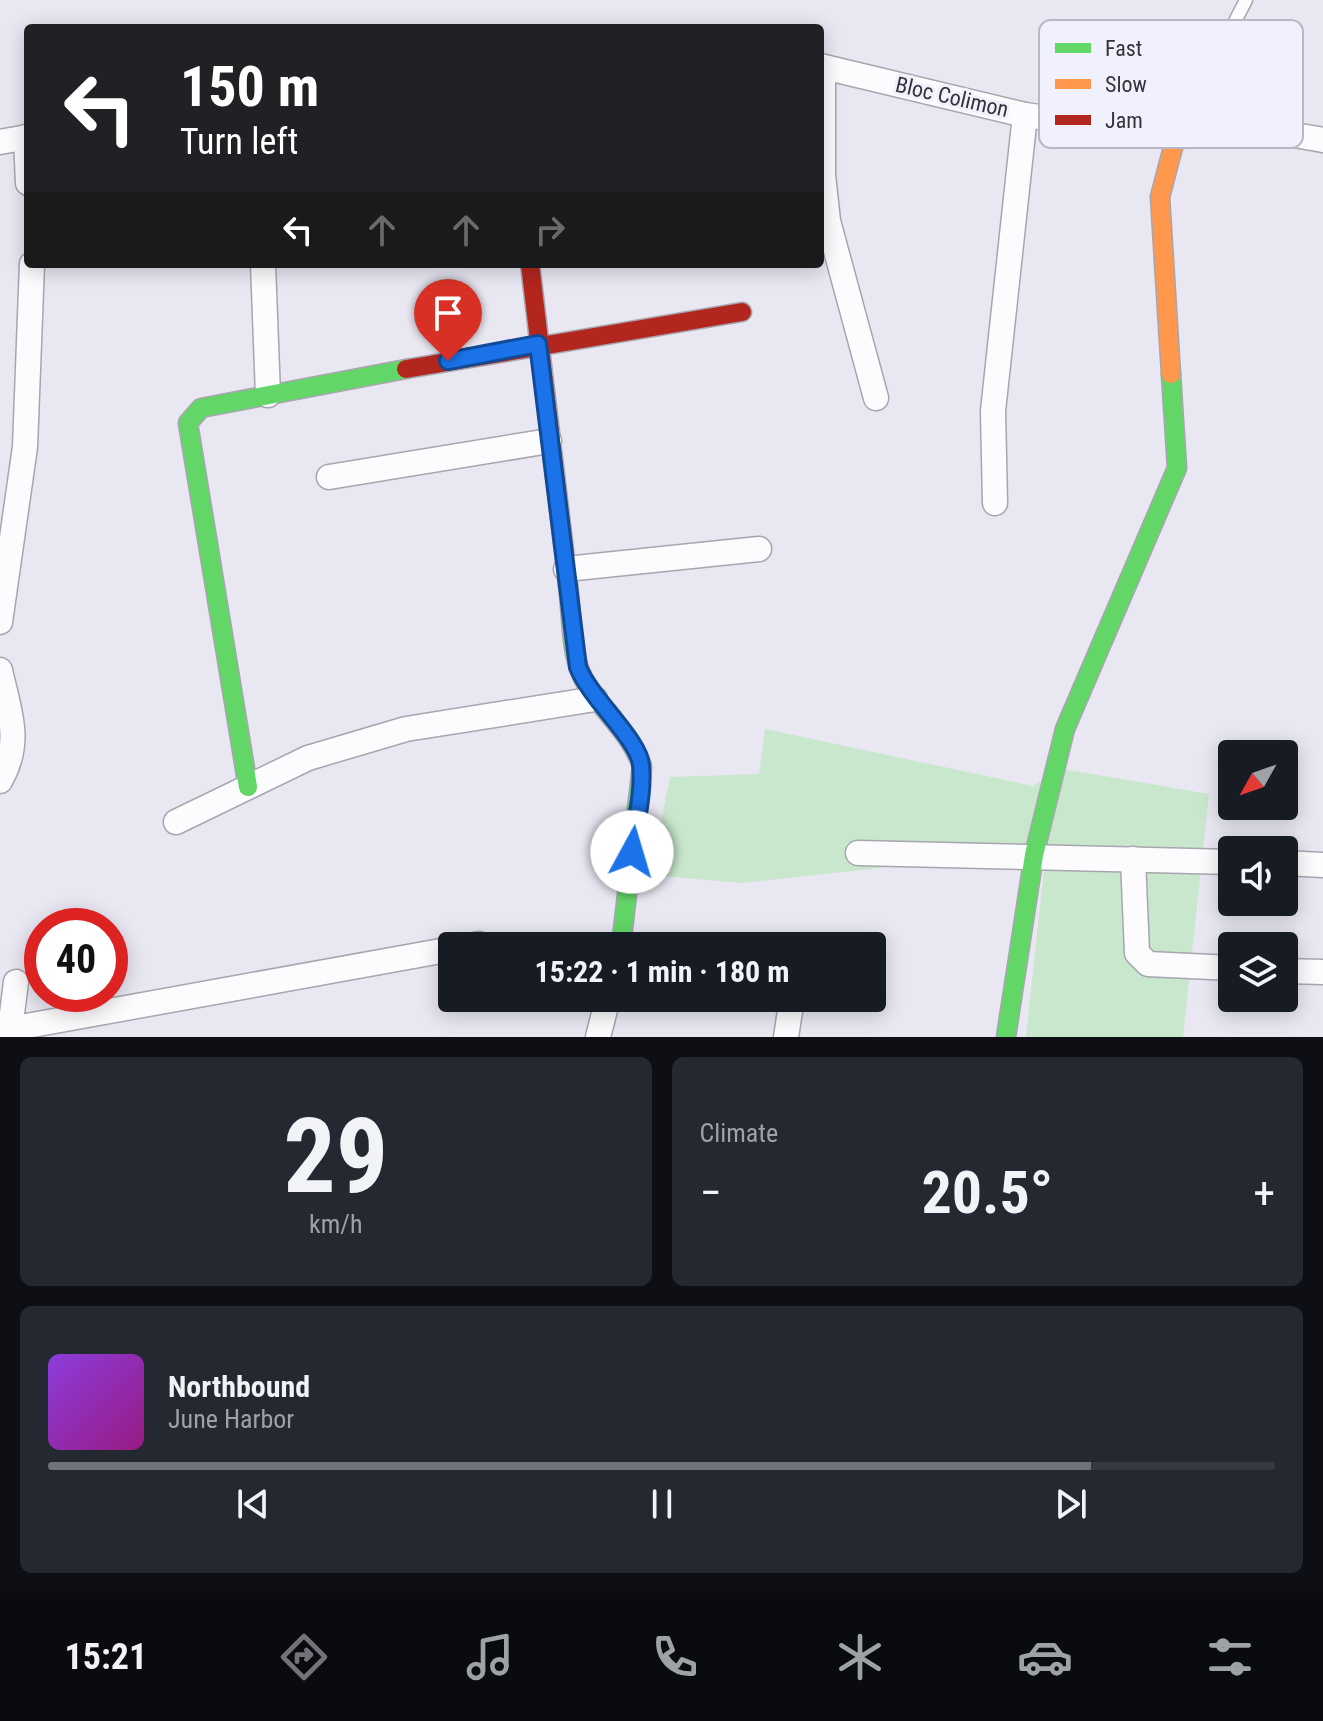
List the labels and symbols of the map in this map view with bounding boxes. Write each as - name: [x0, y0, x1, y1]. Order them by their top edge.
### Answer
- legend: [1039, 20, 1303, 148]
- text: Fast: [1105, 36, 1142, 61]
- street label: Bloc Colimon: [893, 72, 1011, 122]
- text: Slow: [1105, 72, 1147, 97]
- text: Jam: [1105, 108, 1143, 133]
- pin: [414, 279, 482, 361]
- north arrow: [1218, 740, 1298, 820]
- position arrow: [590, 810, 674, 894]
- speed limit sign: 40: [24, 908, 128, 1012]

